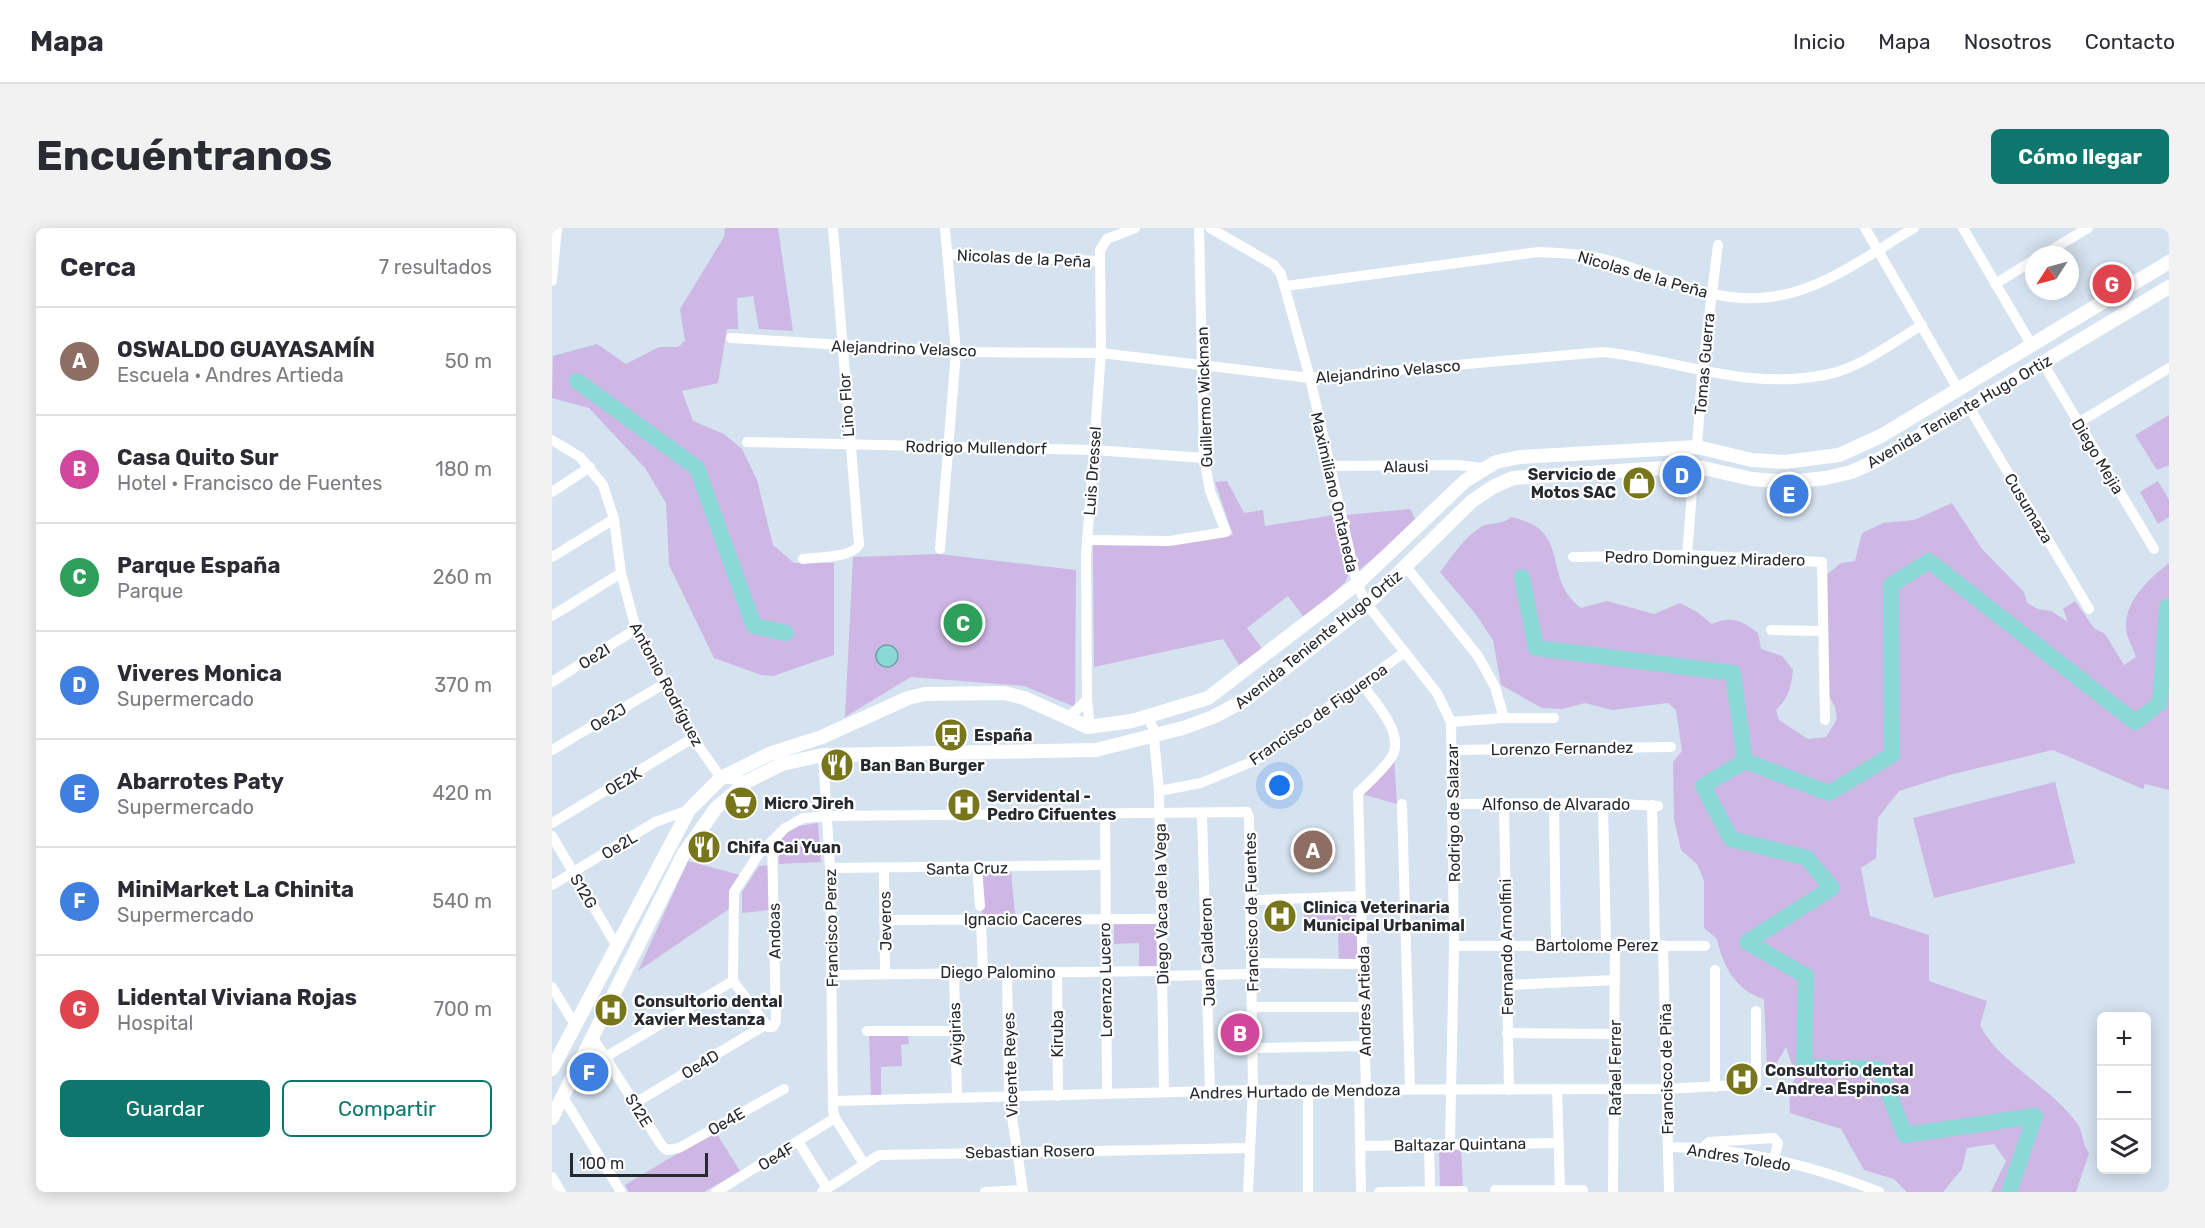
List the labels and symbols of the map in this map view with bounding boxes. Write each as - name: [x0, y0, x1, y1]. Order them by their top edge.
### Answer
- street label: Nicolas de la Peña: [956, 245, 1092, 272]
- north arrow: [2025, 246, 2079, 300]
- street label: Nicolas de la Peña: [1576, 247, 1710, 302]
- pin: G: [2092, 262, 2132, 306]
- street label: Tomas Guerra: [1691, 312, 1718, 416]
- street label: Guillermo Wickman: [1193, 326, 1216, 468]
- street label: Alejandrino Velasco: [831, 336, 977, 361]
- street label: Avenida Teniente Hugo Ortiz: [1864, 351, 2055, 472]
- street label: Alejandrino Velasco: [1315, 356, 1461, 387]
- street label: Lino Flor: [835, 372, 858, 438]
- street label: Maximiliano Ontaneda: [1307, 410, 1362, 574]
- street label: Diego Mejia: [2068, 415, 2128, 498]
- street label: Luis Dressel: [1080, 426, 1105, 516]
- street label: Rodrigo Mullendorf: [905, 437, 1048, 458]
- pin: D: [1662, 452, 1702, 498]
- street label: Alausi: [1383, 457, 1429, 476]
- place label: Servicio de Motos SAC: [1528, 465, 1616, 502]
- shop icon: Servicio de Motos SAC: [1621, 465, 1657, 501]
- street label: Cusumaza: [2000, 470, 2057, 547]
- pin: E: [1770, 472, 1808, 516]
- street label: Pedro Dominguez Miradero: [1604, 547, 1806, 570]
- street label: Avenida Teniente Hugo Ortiz: [1231, 566, 1406, 713]
- pin: C: [944, 600, 982, 646]
- street label: Antonio Rodríguez: [626, 619, 707, 750]
- street label: Oe2I: [575, 639, 614, 673]
- street label: Francisco de Figueroa: [1246, 660, 1391, 769]
- street label: Oe2J: [587, 699, 630, 736]
- bus stop icon: España: [933, 717, 969, 753]
- place label: España: [974, 726, 1032, 745]
- street label: Lorenzo Fernandez: [1490, 738, 1634, 759]
- street label: Rodrigo de Salazar: [1443, 744, 1464, 882]
- restaurant icon: Ban Ban Burger: [819, 747, 855, 783]
- place label: Ban Ban Burger: [860, 756, 985, 775]
- street label: OE2K: [601, 763, 645, 800]
- your location: [1265, 771, 1294, 800]
- supermarket icon: Micro Jireh: [723, 785, 759, 821]
- hospital icon: Servidental - Pedro Cifuentes: [946, 787, 982, 823]
- place label: Servidental - Pedro Cifuentes: [987, 787, 1117, 824]
- place label: Micro Jireh: [764, 794, 854, 813]
- street label: Alfonso de Alvarado: [1482, 795, 1630, 814]
- street label: Diego Vaca de la Vega: [1151, 823, 1172, 985]
- street label: Oe2L: [598, 827, 641, 863]
- pin: A: [1294, 828, 1332, 872]
- restaurant icon: Chifa Cai Yuan: [686, 829, 722, 865]
- street label: Francisco de Fuentes: [1241, 832, 1262, 992]
- place label: Chifa Cai Yuan: [727, 838, 841, 857]
- street label: Santa Cruz: [926, 858, 1008, 879]
- street label: Francisco Perez: [821, 869, 842, 987]
- street label: S12G: [566, 870, 601, 912]
- street label: Fernando Arnolfini: [1496, 879, 1517, 1015]
- street label: Jeveros: [875, 891, 896, 951]
- street label: Juan Calderon: [1196, 897, 1219, 1007]
- hospital icon: Clinica Veterinaria Municipal Urbanimal: [1262, 898, 1298, 934]
- place label: Clinica Veterinaria Municipal Urbanimal: [1303, 898, 1465, 935]
- street label: Andoas: [765, 903, 784, 959]
- street label: Ignacio Caceres: [964, 910, 1082, 929]
- street label: Lorenzo Lucero: [1095, 922, 1116, 1038]
- street label: Bartolome Perez: [1535, 936, 1659, 955]
- street label: Andres Artieda: [1354, 945, 1375, 1057]
- street label: Diego Palomino: [940, 963, 1056, 982]
- hospital icon: Consultorio dental Xavier Mestanza: [593, 992, 629, 1028]
- place label: Consultorio dental Xavier Mestanza: [634, 992, 783, 1029]
- street label: Avigirias: [945, 1002, 966, 1066]
- street label: Francisco de Piña: [1656, 1003, 1677, 1135]
- street label: Kiruba: [1048, 1010, 1067, 1058]
- pin: B: [1220, 1010, 1260, 1056]
- street label: Vicente Reyes: [999, 1012, 1022, 1118]
- street label: Rafael Ferrer: [1606, 1020, 1625, 1116]
- street label: Oe4D: [678, 1046, 723, 1083]
- pin: F: [570, 1050, 609, 1094]
- hospital icon: Consultorio dental - Andrea Espinosa: [1724, 1061, 1760, 1097]
- place label: Consultorio dental - Andrea Espinosa: [1765, 1061, 1914, 1098]
- street label: Andres Hurtado de Mendoza: [1189, 1080, 1401, 1103]
- street label: S12E: [621, 1090, 656, 1131]
- street label: Oe4E: [704, 1103, 748, 1140]
- street label: Baltazar Quintana: [1394, 1134, 1526, 1155]
- street label: Oe4F: [755, 1138, 798, 1175]
- street label: Andres Toledo: [1686, 1140, 1792, 1175]
- street label: Sebastian Rosero: [965, 1141, 1095, 1162]
- scale bar: [570, 1150, 708, 1178]

